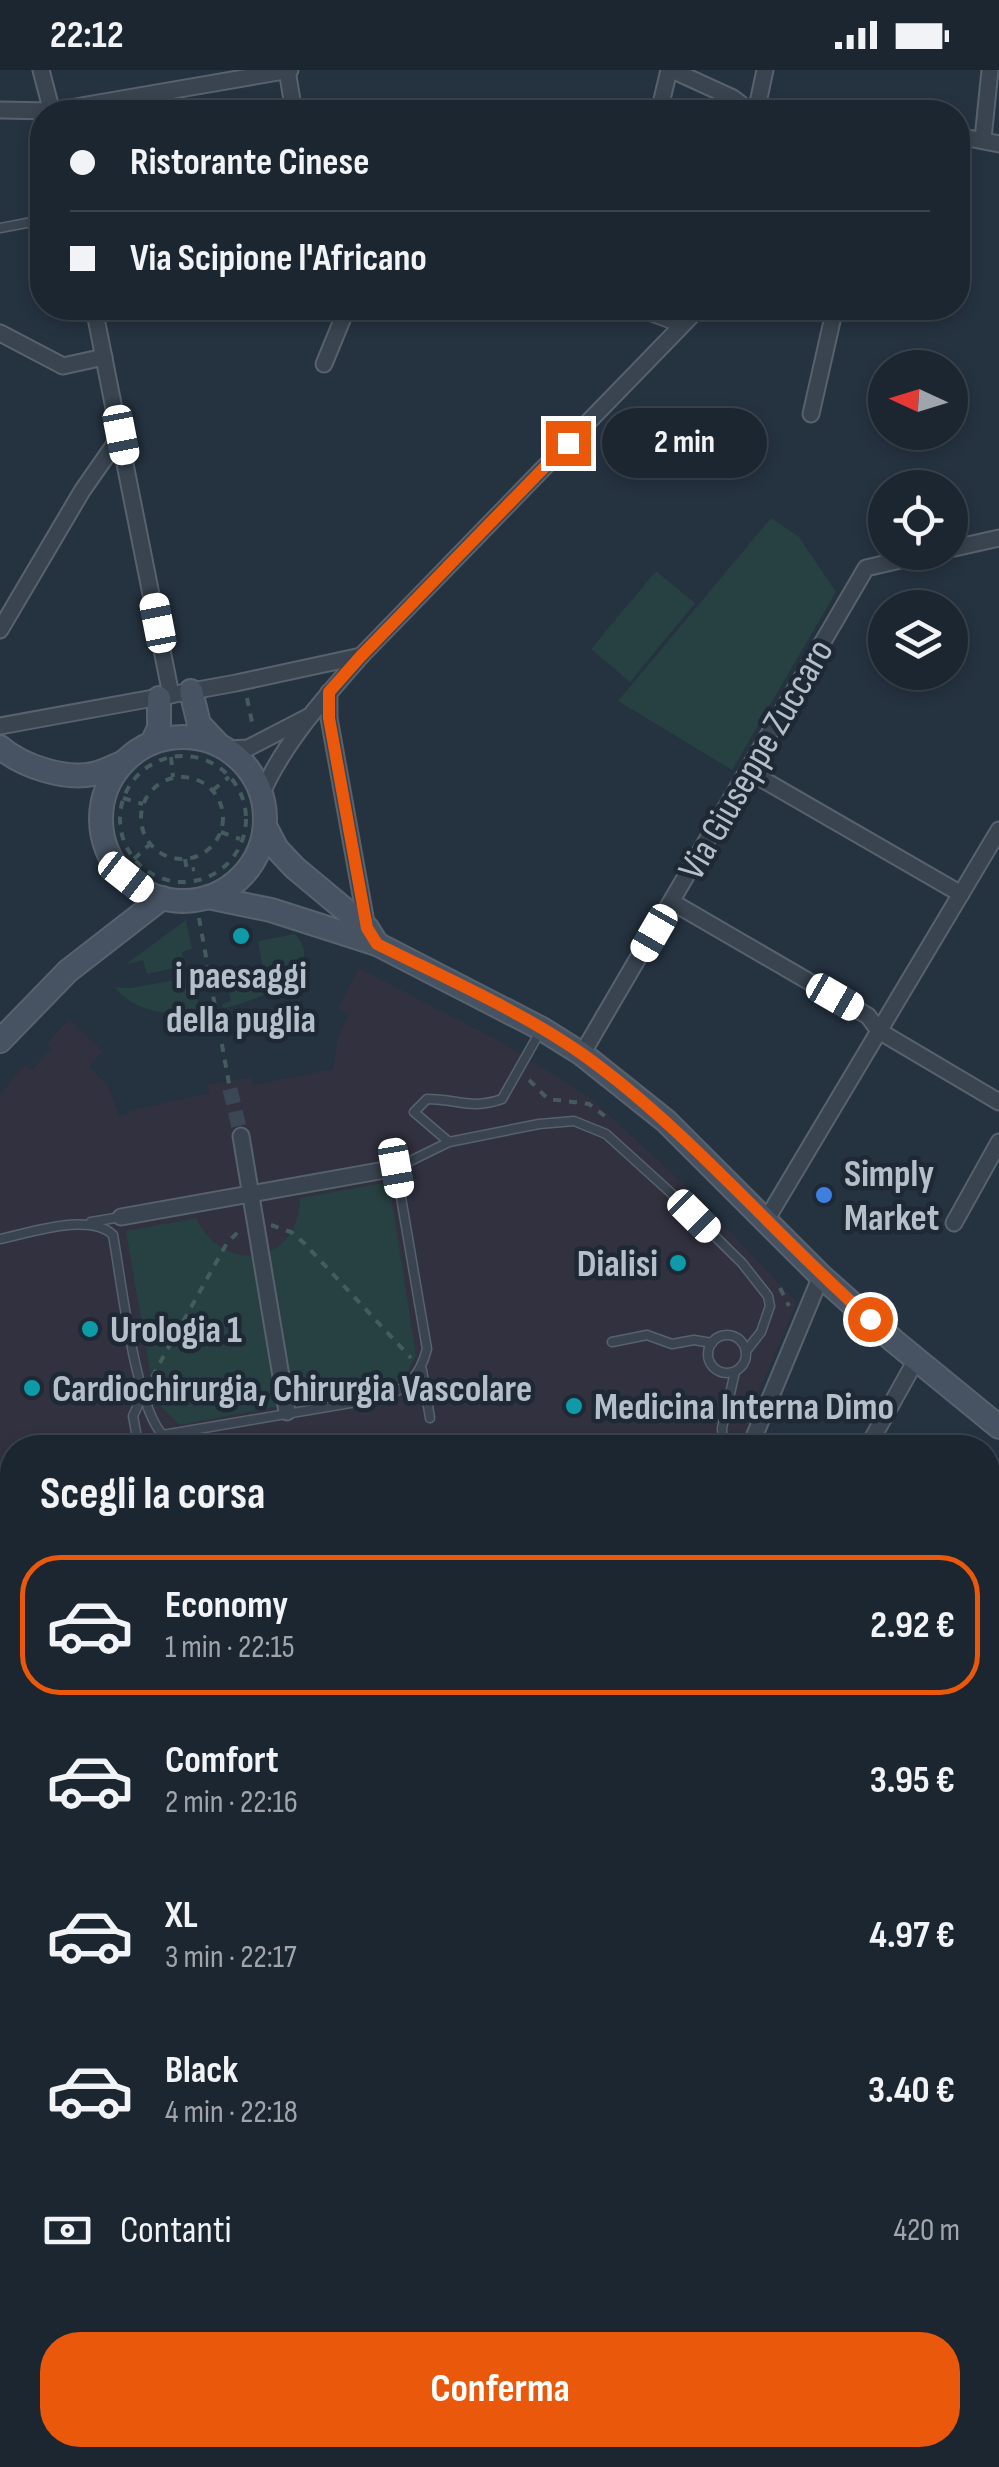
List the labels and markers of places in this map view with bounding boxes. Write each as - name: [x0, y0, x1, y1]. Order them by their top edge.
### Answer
- marker: i paesaggi della puglia: [230, 925, 252, 947]
- place label: i paesaggi della puglia: [166, 954, 316, 1043]
- place label: Simply Market: [844, 1152, 939, 1241]
- marker: Simply Market: [813, 1184, 835, 1206]
- place label: Dialisi: [577, 1242, 658, 1287]
- marker: Dialisi: [667, 1252, 689, 1274]
- place label: Urologia 1: [110, 1308, 242, 1353]
- marker: Urologia 1: [79, 1318, 101, 1340]
- place label: Cardiochirurgia, Chirurgia Vascolare: [52, 1367, 532, 1412]
- marker: Cardiochirurgia, Chirurgia Vascolare: [21, 1377, 43, 1399]
- place label: Medicina Interna Dimo: [594, 1385, 894, 1430]
- marker: Medicina Interna Dimo: [563, 1395, 585, 1417]

